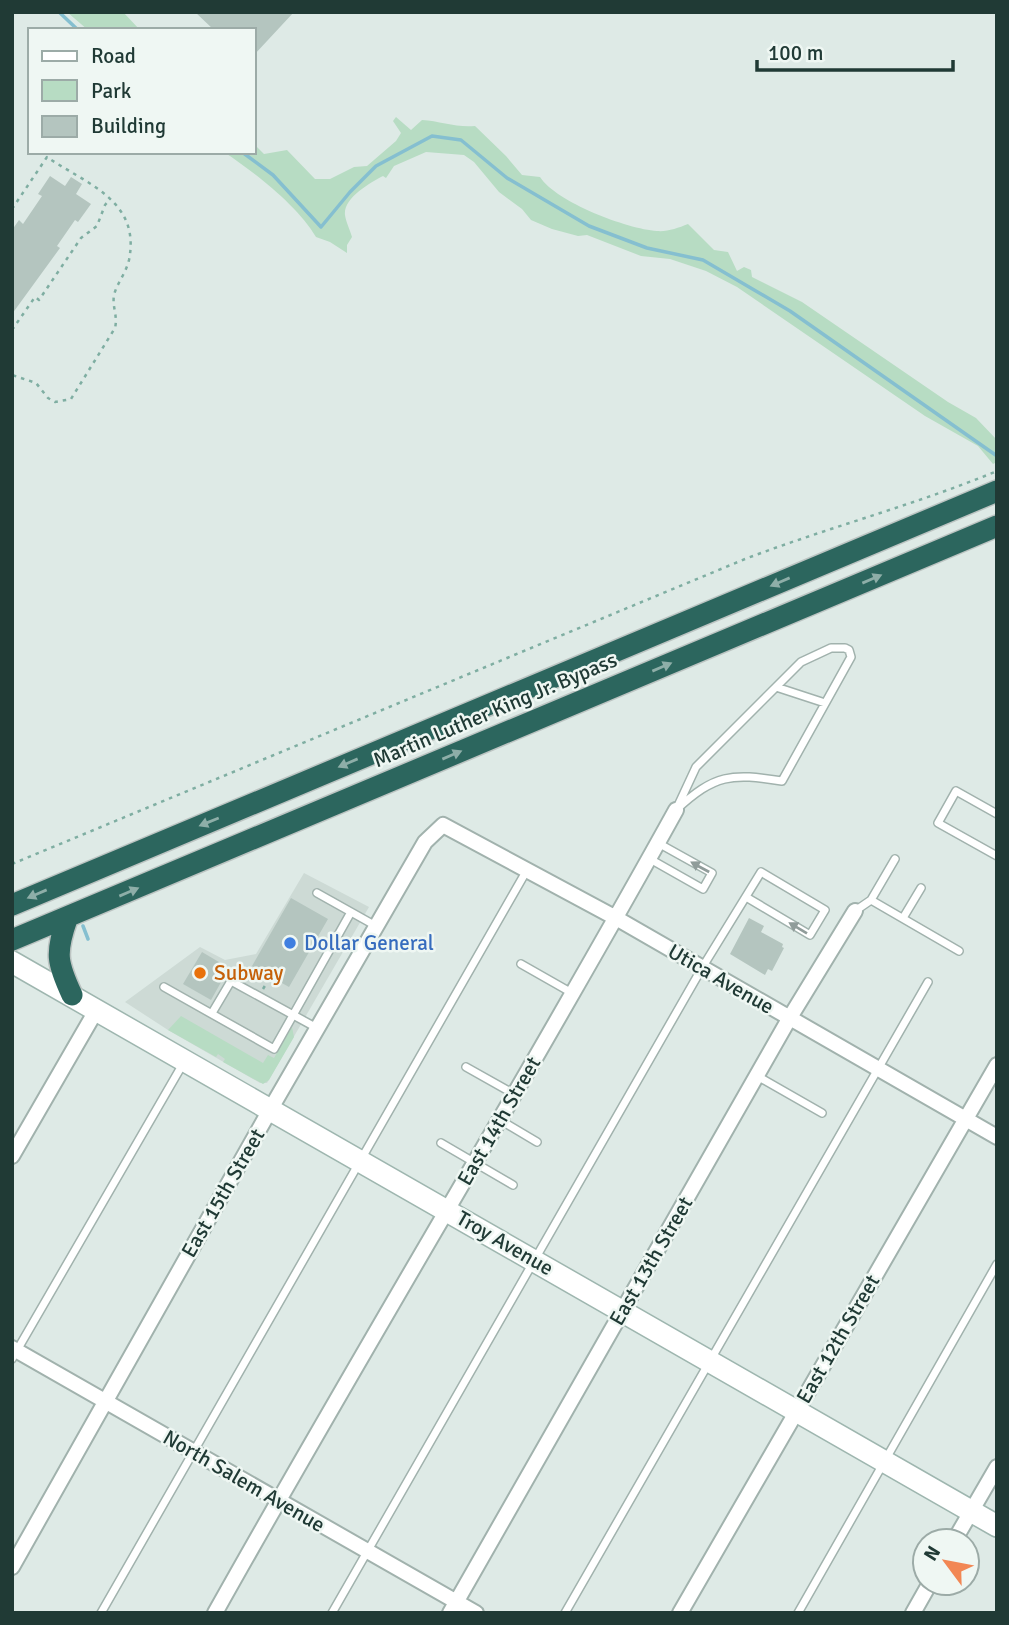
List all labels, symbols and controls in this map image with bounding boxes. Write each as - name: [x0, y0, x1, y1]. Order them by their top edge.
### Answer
- legend: [28, 28, 256, 154]
- scale bar: [757, 28, 953, 72]
- text: 100 m: [768, 40, 823, 66]
- text: Road: [91, 43, 136, 69]
- text: Park: [91, 78, 132, 104]
- text: Building: [91, 113, 166, 139]
- one-way arrow: [862, 573, 883, 584]
- one-way arrow: [770, 576, 790, 588]
- street label: Martin Luther King Jr. Bypass: [369, 647, 621, 773]
- one-way arrow: [652, 661, 673, 672]
- one-way arrow: [442, 749, 463, 760]
- one-way arrow: [337, 758, 358, 769]
- one-way arrow: [198, 816, 219, 827]
- one-way arrow: [690, 861, 709, 873]
- one-way arrow: [119, 886, 140, 897]
- one-way arrow: [27, 889, 48, 900]
- one-way arrow: [789, 922, 808, 935]
- place label: Dollar General: [304, 930, 434, 956]
- marker: Dollar General: [282, 935, 298, 951]
- street label: Utica Avenue: [663, 938, 779, 1020]
- place label: Subway: [214, 960, 284, 986]
- marker: Subway: [192, 965, 208, 981]
- street label: East 14th Street: [452, 1052, 546, 1190]
- street label: East 15th Street: [176, 1124, 270, 1262]
- street label: East 13th Street: [604, 1192, 698, 1330]
- street label: Troy Avenue: [452, 1205, 558, 1281]
- street label: East 12th Street: [791, 1270, 885, 1408]
- street label: North Salem Avenue: [158, 1424, 330, 1538]
- north arrow: [911, 1527, 981, 1597]
- text: N: [919, 1542, 946, 1565]

